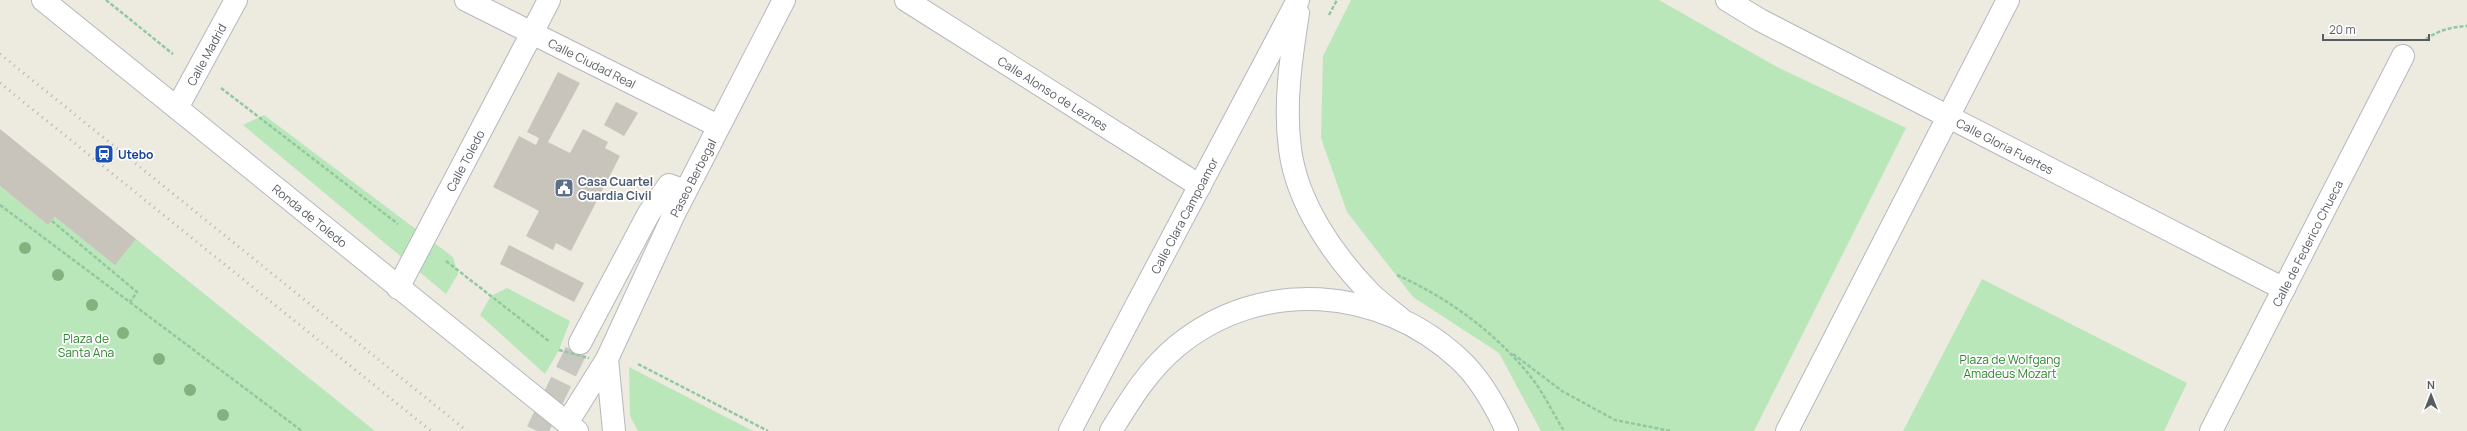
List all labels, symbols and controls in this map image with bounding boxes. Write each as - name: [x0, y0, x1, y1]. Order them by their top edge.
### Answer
- scale bar: [2323, 16, 2429, 42]
- street label: Calle Madrid: [182, 20, 230, 89]
- text: 20 m: [2329, 21, 2356, 38]
- street label: Calle Ciudad Real: [545, 34, 639, 92]
- street label: Calle Alonso de Leznes: [995, 52, 1111, 134]
- street label: Calle Gloria Fuertes: [1953, 114, 2057, 178]
- street label: Calle Toledo: [442, 127, 488, 194]
- street label: Paseo Berbegal: [665, 136, 720, 220]
- station icon: Utebo: [93, 143, 115, 165]
- place label: Utebo: [118, 146, 154, 163]
- street label: Calle Clara Campoamor: [1146, 154, 1222, 277]
- place label: Casa Cuartel Guardia Civil: [578, 173, 653, 204]
- public building icon: Casa Cuartel Guardia Civil: [553, 177, 575, 199]
- street label: Calle de Federico Chueca: [2268, 177, 2347, 309]
- street label: Ronda de Toledo: [269, 180, 351, 251]
- park label: Plaza de Santa Ana: [58, 330, 114, 361]
- park label: Plaza de Wolfgang Amadeus Mozart: [1960, 351, 2060, 382]
- north arrow: [2411, 375, 2451, 415]
- text: N: [2427, 377, 2435, 392]

